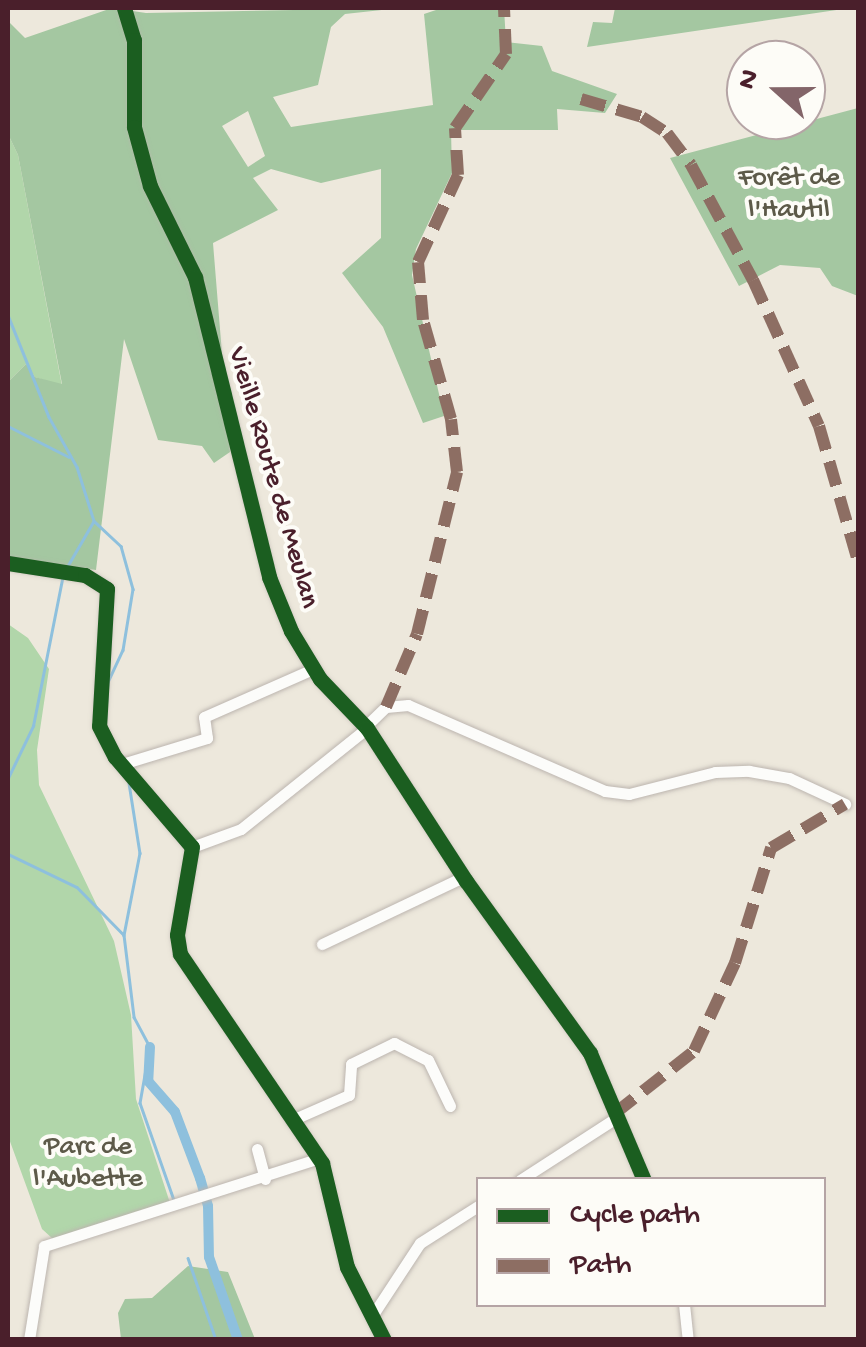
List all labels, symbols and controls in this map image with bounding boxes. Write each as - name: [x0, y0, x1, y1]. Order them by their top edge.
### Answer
- north arrow: [726, 40, 826, 140]
- text: N: [731, 65, 768, 94]
- park label: Forêt de l'Hautil: [738, 162, 840, 228]
- street label: Vieille Route de Meulan: [219, 344, 325, 612]
- park label: Parc de l'Aubette: [33, 1131, 143, 1197]
- legend: [476, 1177, 826, 1307]
- text: Cycle path: [570, 1199, 700, 1234]
- text: Path: [570, 1249, 632, 1284]

